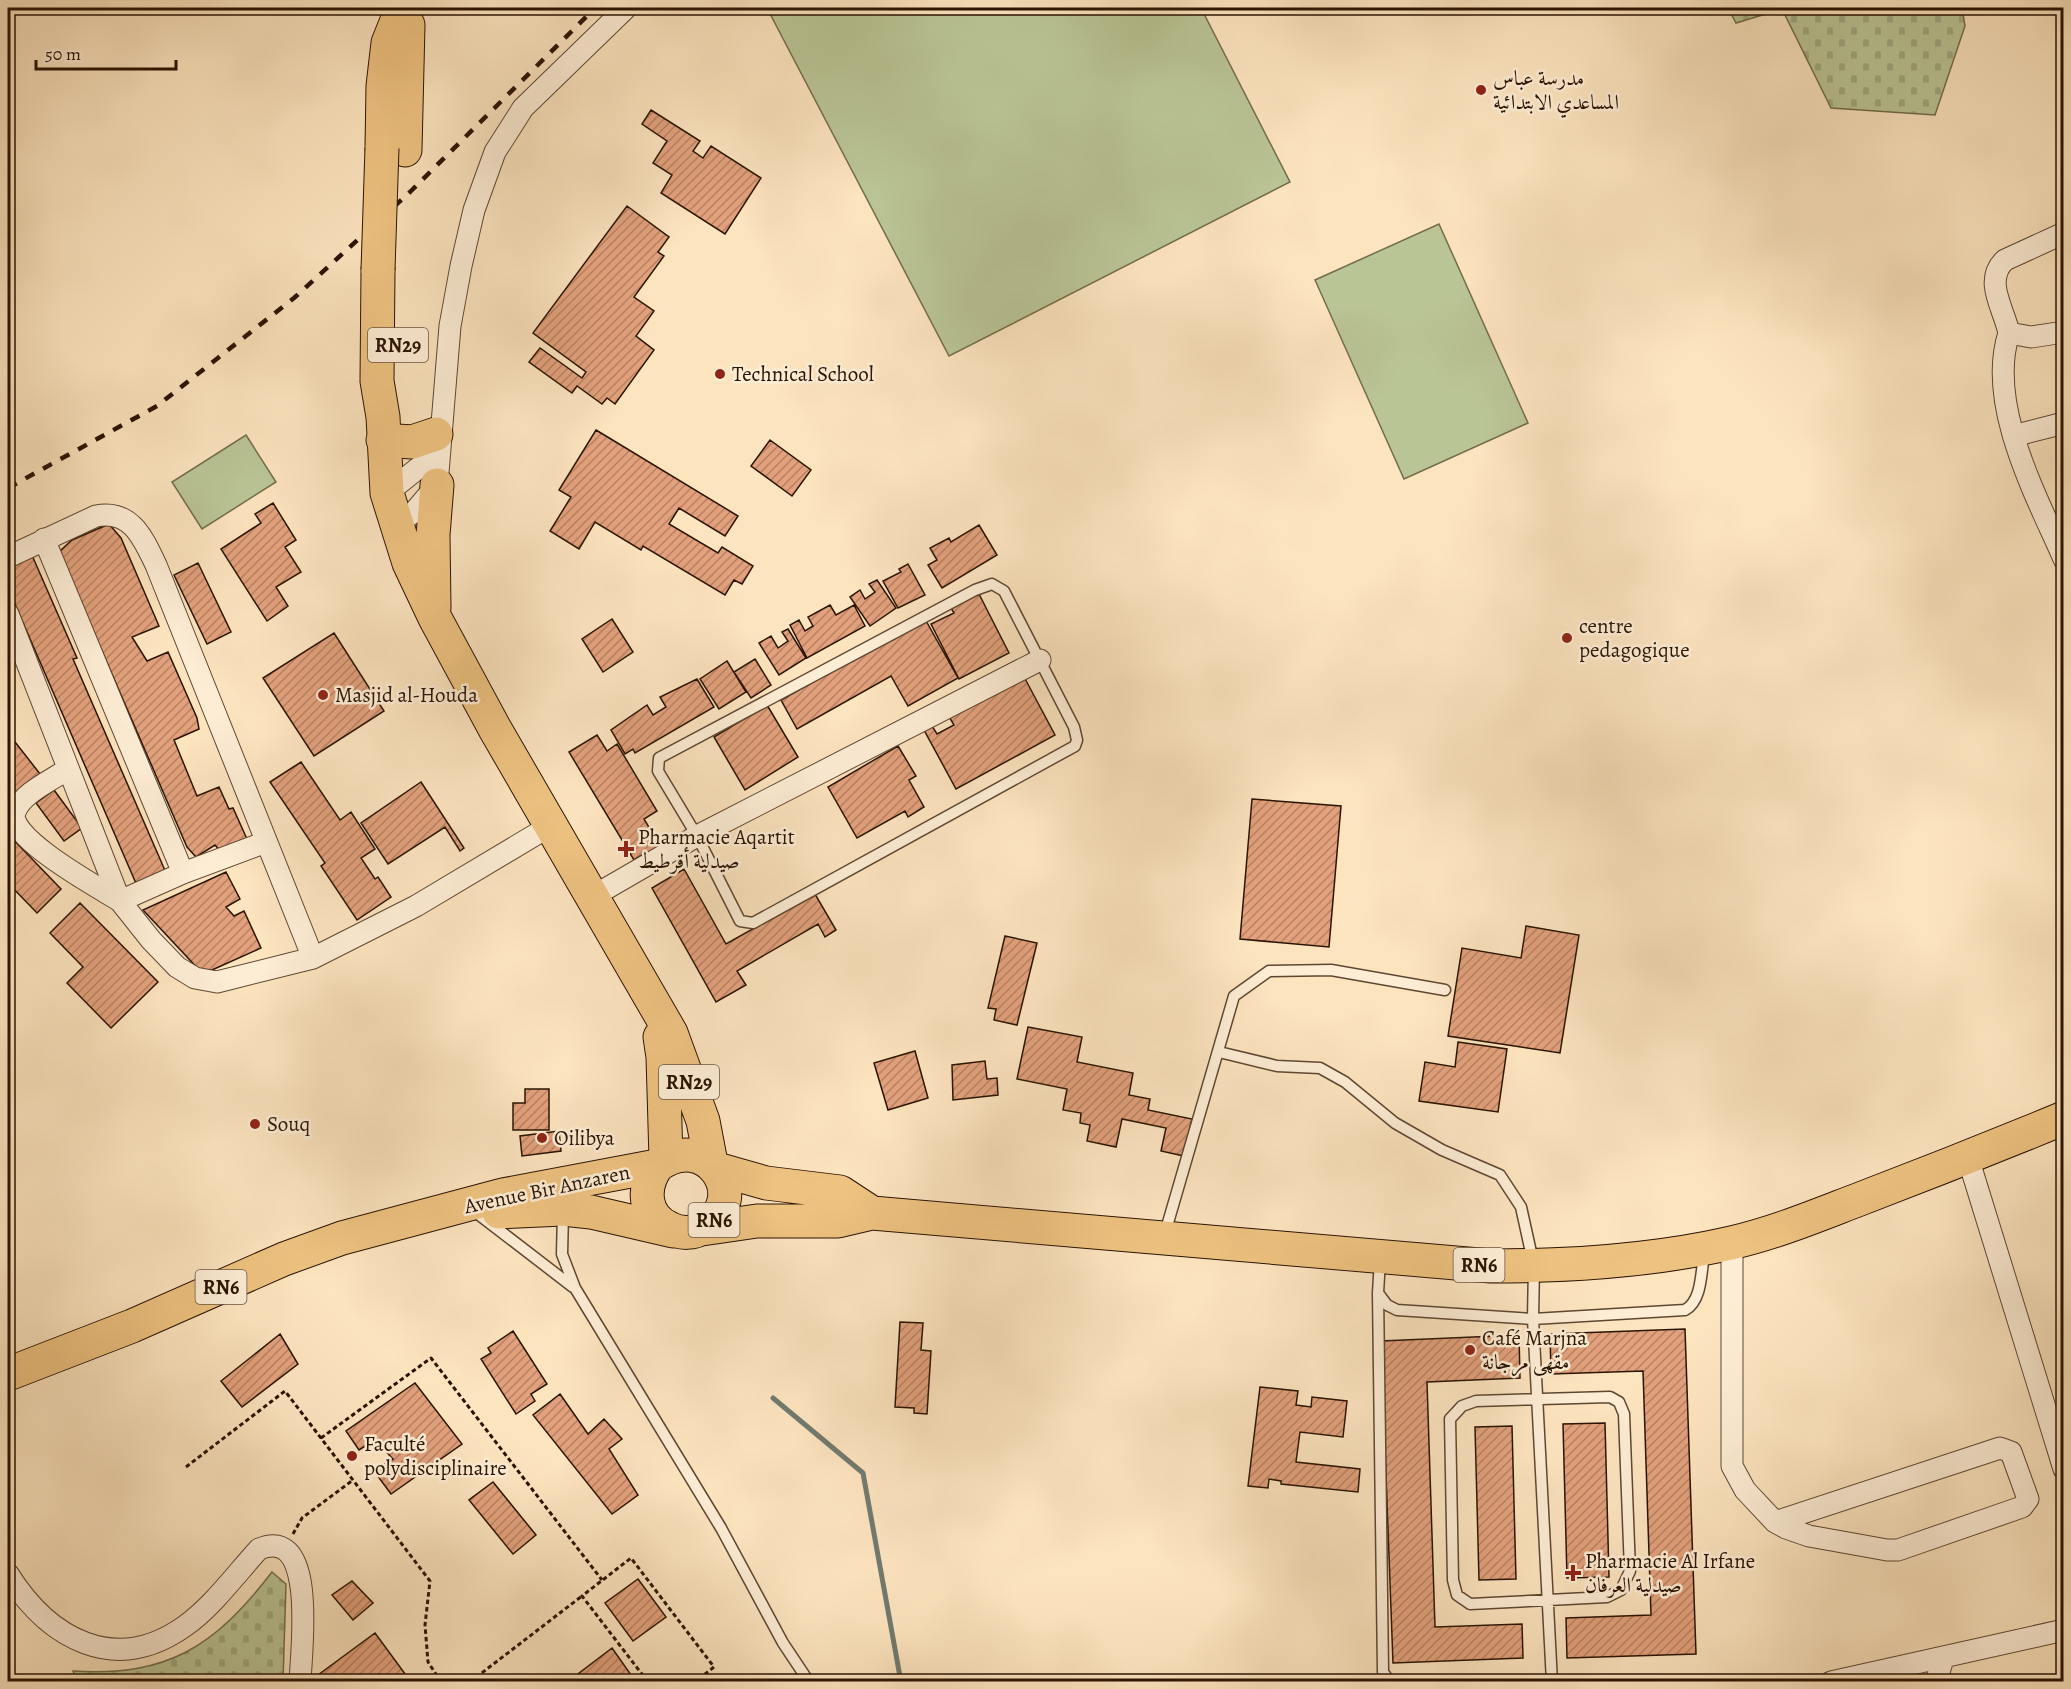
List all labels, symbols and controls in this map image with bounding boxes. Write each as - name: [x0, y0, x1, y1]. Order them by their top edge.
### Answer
- scale bar: [36, 33, 176, 71]
- text: 50 m: [45, 42, 81, 66]
- place label: مدرسة عباس المساعدي الابتدائية: [1493, 64, 1619, 118]
- marker: مدرسة عباس المساعدي الابتدائية: [1474, 83, 1488, 97]
- road number: RN29: [368, 328, 428, 362]
- place label: Technical School: [732, 360, 874, 388]
- marker: Technical School: [713, 367, 727, 381]
- place label: centre pedagogique: [1579, 612, 1690, 664]
- marker: centre pedagogique: [1560, 631, 1574, 645]
- place label: Masjid al-Houda: [335, 681, 478, 709]
- marker: Masjid al-Houda: [316, 688, 330, 702]
- place label: Pharmacie Aqartit صيدلية أقرطيط: [638, 823, 795, 875]
- marker: Pharmacie Aqartit صيدلية أقرطيط: [619, 842, 633, 856]
- road number: RN29: [659, 1065, 719, 1099]
- place label: Souq: [267, 1110, 311, 1138]
- marker: Souq: [248, 1117, 262, 1131]
- place label: Oilibya: [554, 1124, 615, 1152]
- marker: Oilibya: [535, 1131, 549, 1145]
- street label: Avenue Bir Anzaren: [461, 1158, 632, 1220]
- road number: RN6: [688, 1203, 740, 1237]
- road number: RN6: [1454, 1248, 1504, 1282]
- road number: RN6: [196, 1270, 246, 1304]
- place label: Café Marjna مقهى مرجانة: [1482, 1324, 1587, 1377]
- marker: Café Marjna مقهى مرجانة: [1463, 1343, 1477, 1357]
- place label: Faculté polydisciplinaire: [364, 1430, 507, 1482]
- marker: Faculté polydisciplinaire: [345, 1449, 359, 1463]
- place label: Pharmacie Al Irfane صيدلية العرفان: [1585, 1547, 1755, 1599]
- marker: Pharmacie Al Irfane صيدلية العرفان: [1566, 1566, 1580, 1580]

